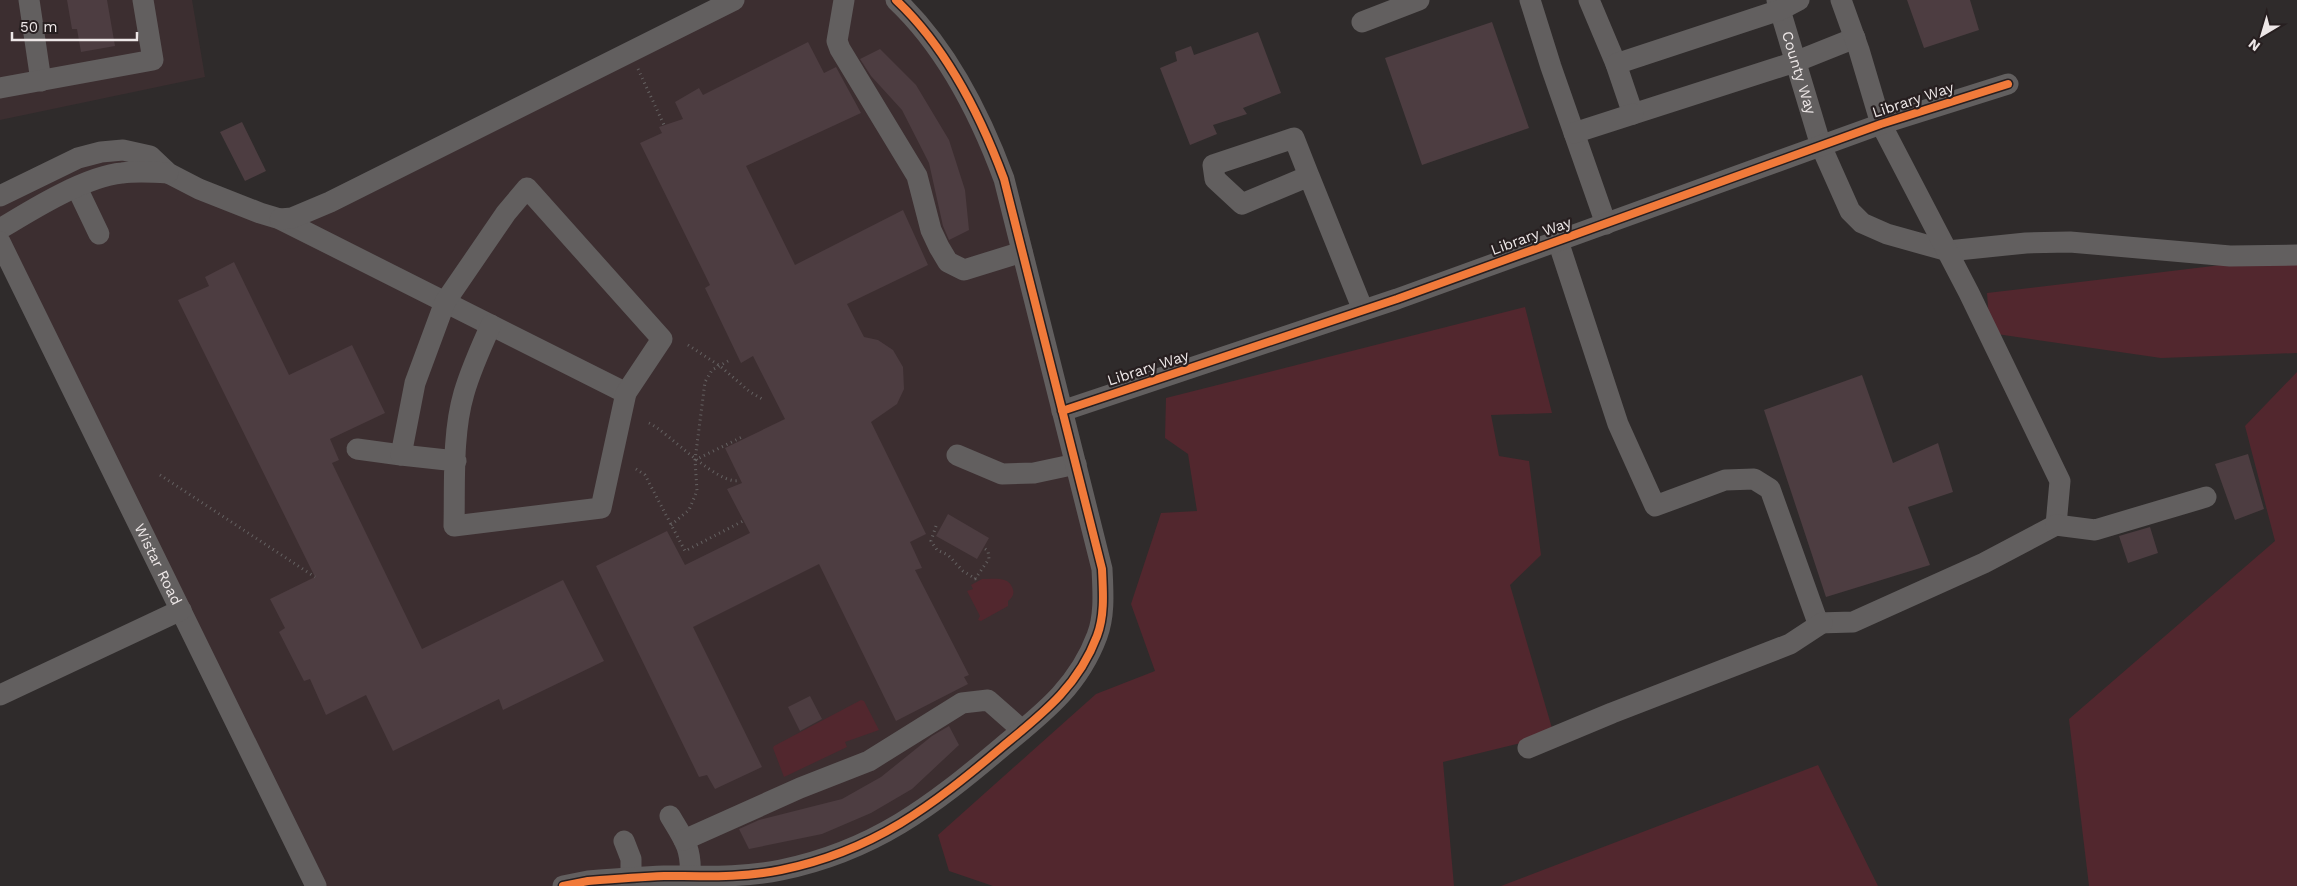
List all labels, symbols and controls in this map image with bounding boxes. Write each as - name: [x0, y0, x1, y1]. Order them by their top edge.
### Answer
- scale bar: [12, 10, 138, 42]
- north arrow: [2237, 10, 2287, 60]
- text: 50 m: [20, 18, 57, 36]
- street label: County Way: [1778, 29, 1820, 117]
- text: N: [2245, 36, 2263, 55]
- street label: Library Way: [1870, 78, 1956, 122]
- street label: Library Way: [1488, 213, 1574, 259]
- street label: Library Way: [1105, 346, 1191, 390]
- street label: Wistar Road: [131, 521, 186, 608]

